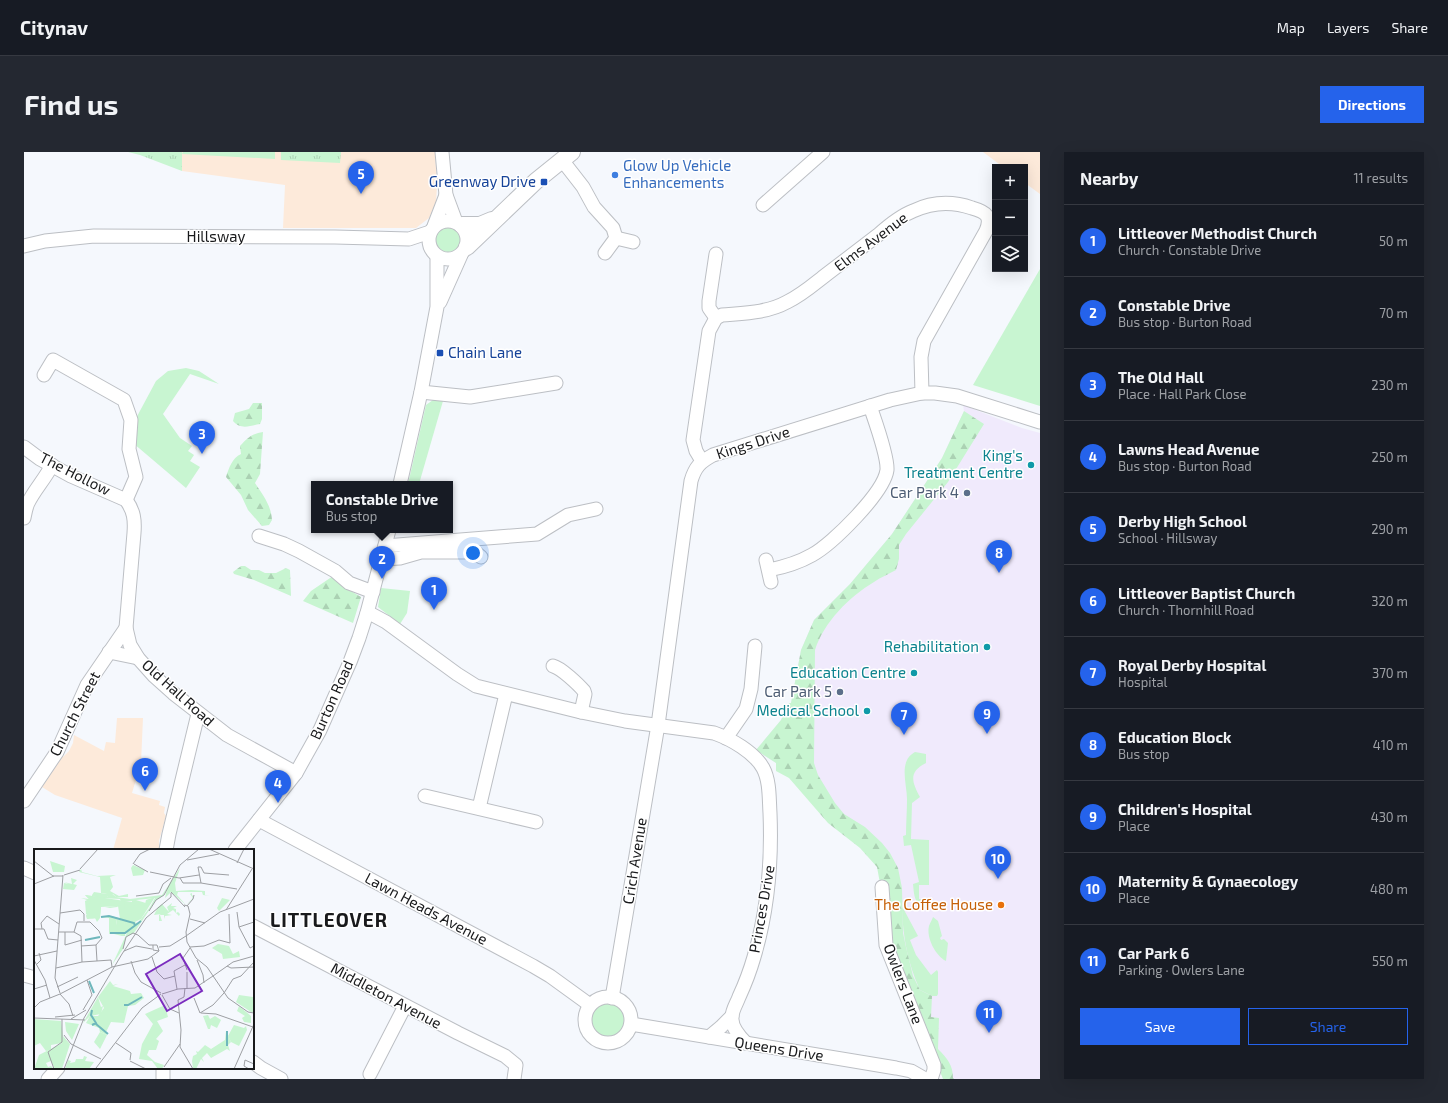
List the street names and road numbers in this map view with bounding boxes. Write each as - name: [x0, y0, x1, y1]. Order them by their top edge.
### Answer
- street label: Elms Avenue: [830, 208, 911, 275]
- street label: Hillsway: [187, 227, 245, 245]
- street label: Kings Drive: [714, 422, 792, 462]
- street label: The Hollow: [37, 448, 114, 499]
- street label: Old Hall Road: [139, 655, 219, 729]
- street label: Burton Road: [306, 657, 357, 742]
- street label: Church Street: [45, 668, 103, 759]
- street label: Crich Avenue: [618, 816, 650, 906]
- street label: Princes Drive: [744, 863, 778, 954]
- street label: Lawn Heads Avenue: [362, 868, 491, 948]
- street label: Owlers Lane: [880, 941, 927, 1026]
- street label: Middleton Avenue: [328, 958, 445, 1032]
- street label: Queens Drive: [733, 1032, 825, 1065]

